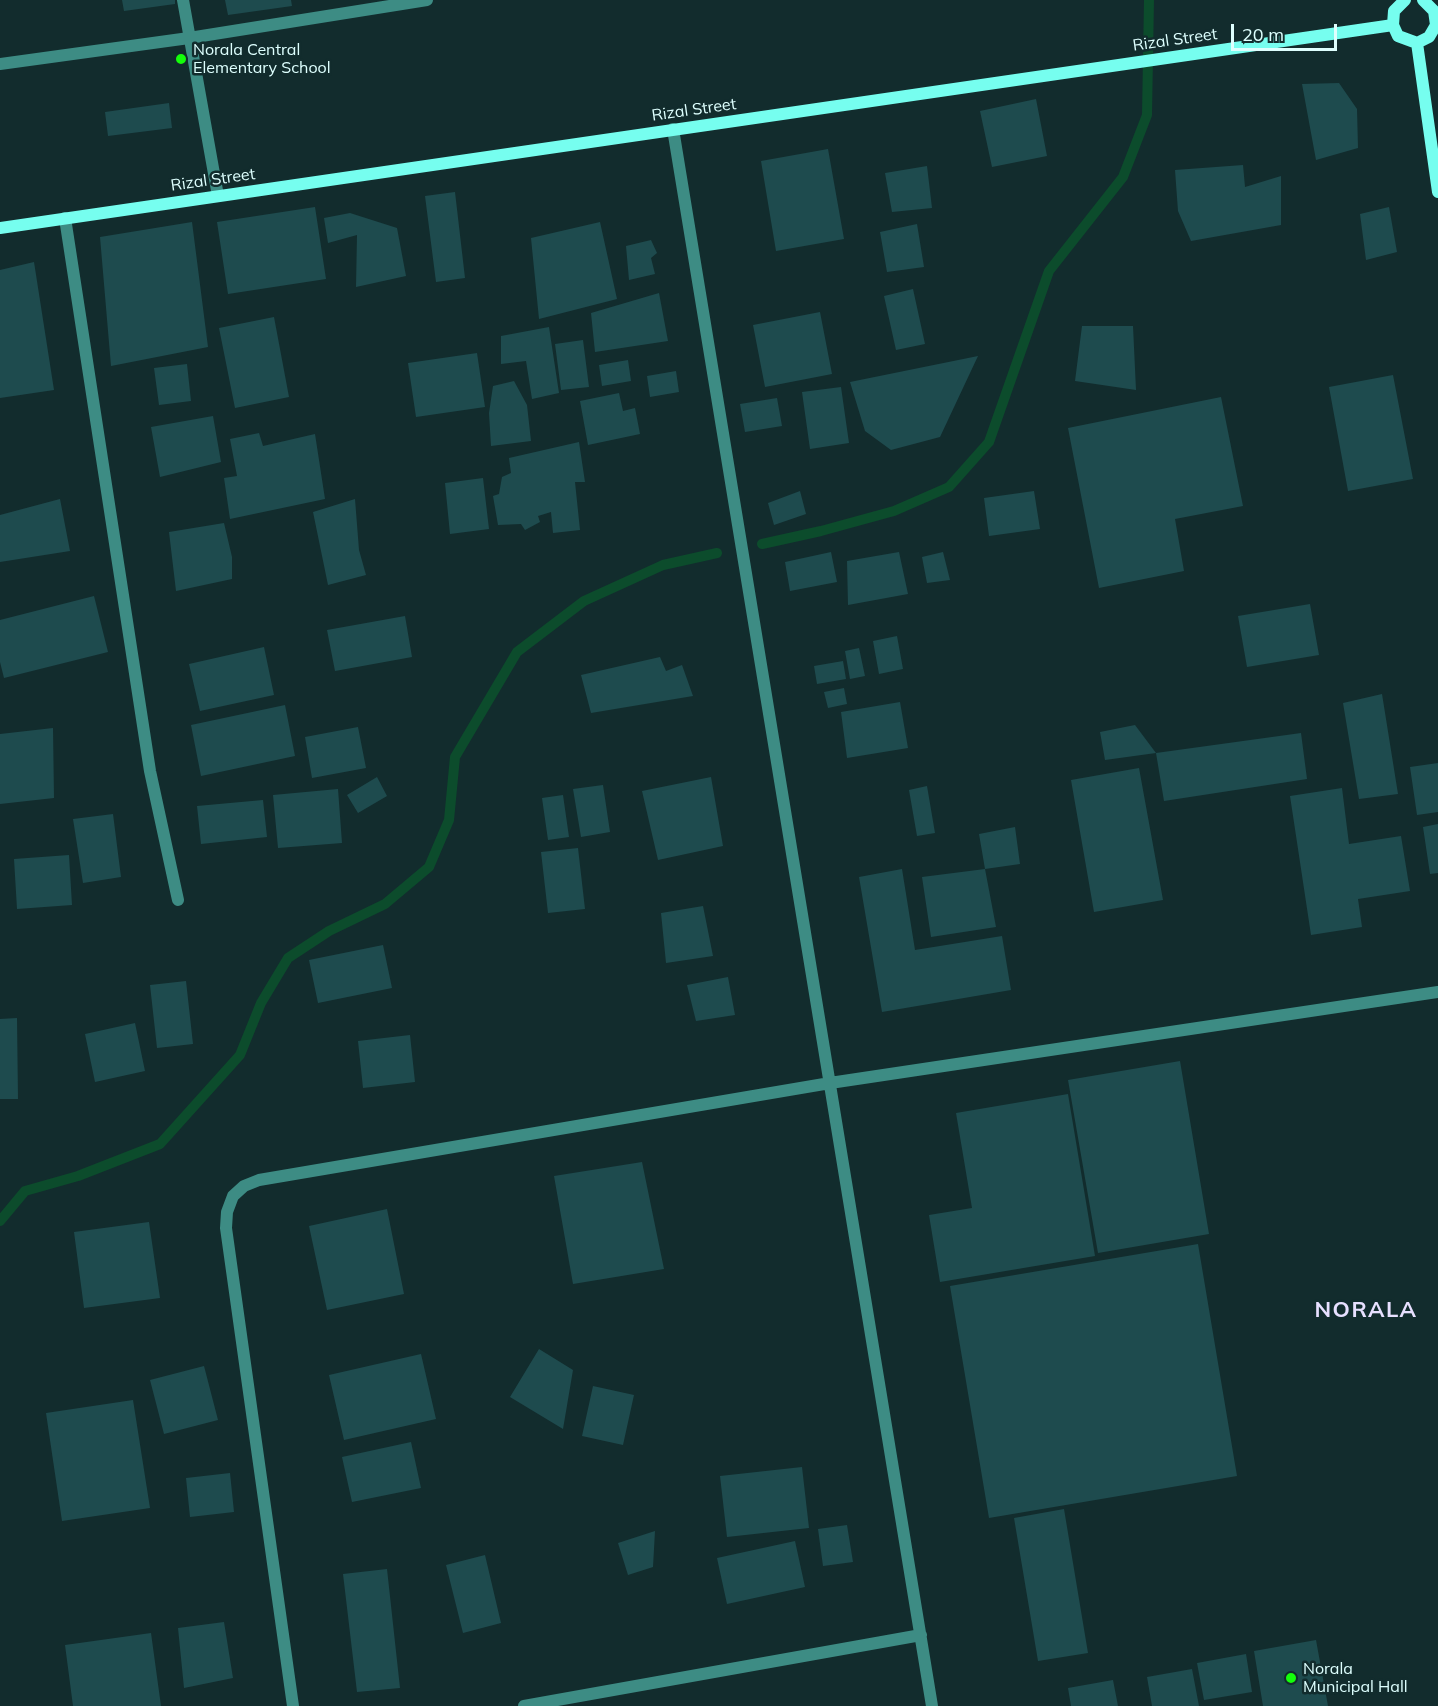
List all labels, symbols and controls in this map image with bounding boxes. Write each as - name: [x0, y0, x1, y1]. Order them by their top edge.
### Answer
- scale bar: [1234, 12, 1340, 50]
- text: 20 m: [1242, 23, 1284, 46]
- street label: Rizal Street: [1132, 25, 1218, 55]
- place label: Norala Central Elementary School: [193, 40, 331, 78]
- marker: Norala Central Elementary School: [174, 52, 188, 66]
- street label: Rizal Street: [651, 95, 737, 125]
- street label: Rizal Street: [170, 165, 256, 195]
- district label: NORALA: [1314, 1297, 1418, 1323]
- place label: Norala Municipal Hall: [1303, 1659, 1408, 1697]
- marker: Norala Municipal Hall: [1284, 1671, 1298, 1685]

